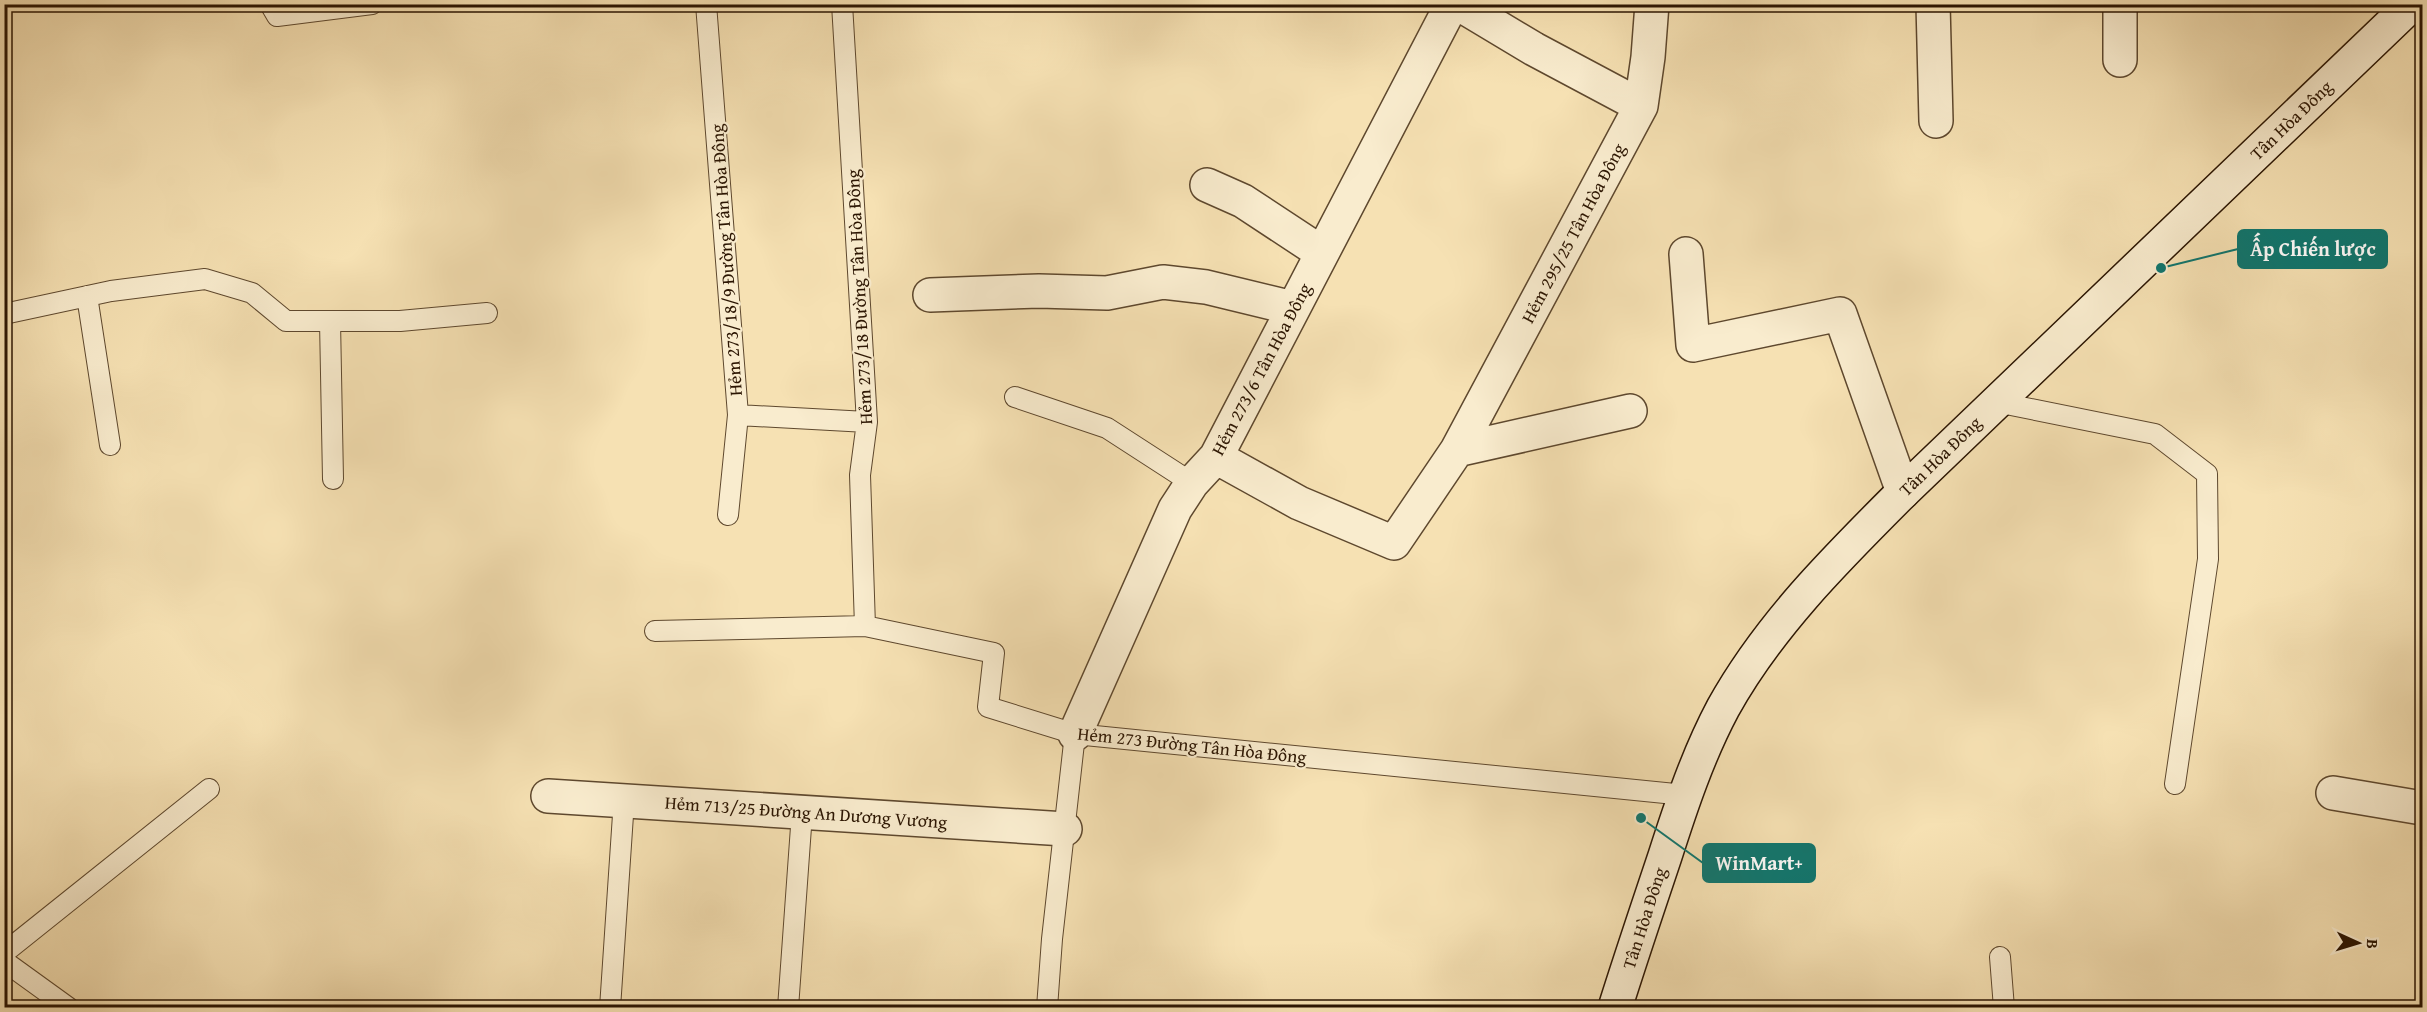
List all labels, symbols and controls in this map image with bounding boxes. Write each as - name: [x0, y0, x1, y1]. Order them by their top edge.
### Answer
- street label: Tân Hòa Đông: [2244, 74, 2338, 166]
- street label: Hẻm 273/18/9 Đường Tân Hòa Đông: [703, 123, 749, 397]
- street label: Hẻm 295/25 Tân Hòa Đông: [1514, 138, 1632, 328]
- street label: Hẻm 273/18 Đường Tân Hòa Đông: [839, 169, 879, 425]
- callout: Ấp Chiến lược: [2238, 230, 2387, 268]
- text: Ấp Chiến lược: [2250, 232, 2376, 263]
- street label: Hẻm 273/6 Tân Hòa Đông: [1204, 278, 1318, 460]
- street label: Tân Hòa Đông: [1893, 410, 1987, 502]
- street label: Hẻm 273 Đường Tân Hòa Đông: [1076, 720, 1308, 770]
- street label: Hẻm 713/25 Đường An Dương Vương: [664, 789, 948, 835]
- callout: WinMart+: [1703, 844, 1815, 882]
- text: WinMart+: [1715, 848, 1803, 877]
- street label: Tân Hòa Đông: [1615, 864, 1673, 972]
- north arrow: [2328, 913, 2388, 973]
- text: B: [2361, 938, 2385, 950]

